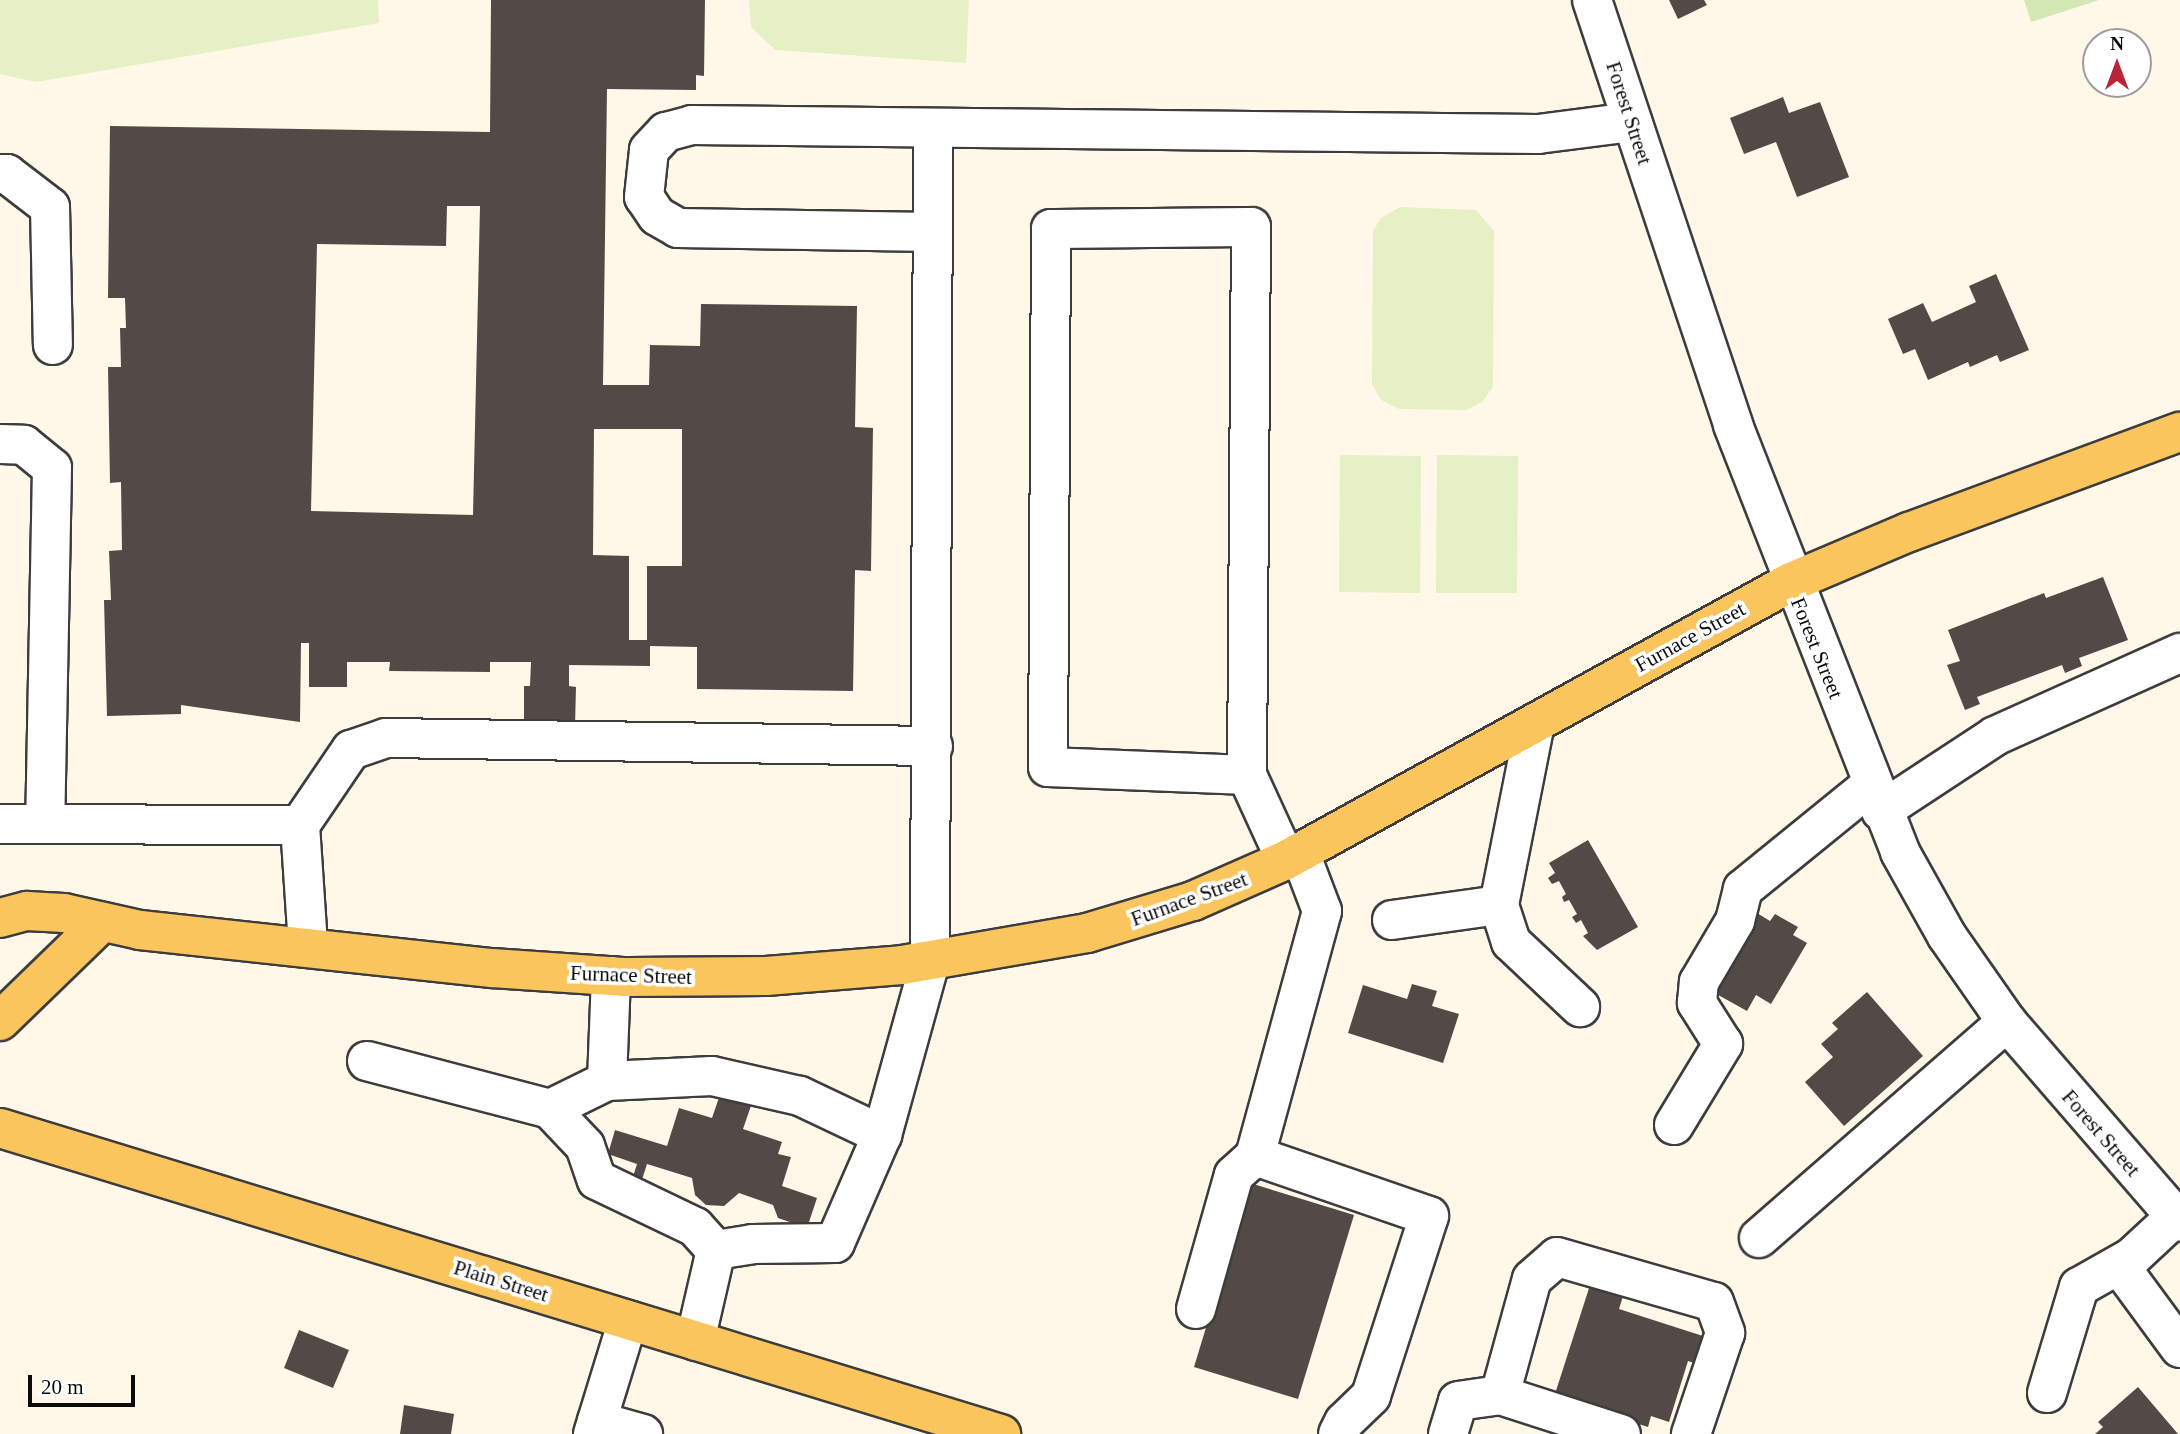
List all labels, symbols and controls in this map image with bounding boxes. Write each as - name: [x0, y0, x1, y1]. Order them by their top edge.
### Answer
- north arrow: [2082, 28, 2152, 98]
- text: N: [2110, 33, 2124, 54]
- street label: Forest Street: [1601, 58, 1657, 168]
- street label: Forest Street: [1785, 594, 1849, 702]
- street label: Furnace Street: [1631, 596, 1749, 678]
- street label: Furnace Street: [1127, 866, 1251, 932]
- street label: Furnace Street: [570, 960, 692, 990]
- street label: Forest Street: [2056, 1084, 2146, 1182]
- street label: Plain Street: [451, 1255, 551, 1307]
- scale bar: [32, 1360, 138, 1404]
- text: 20 m: [41, 1375, 84, 1399]

